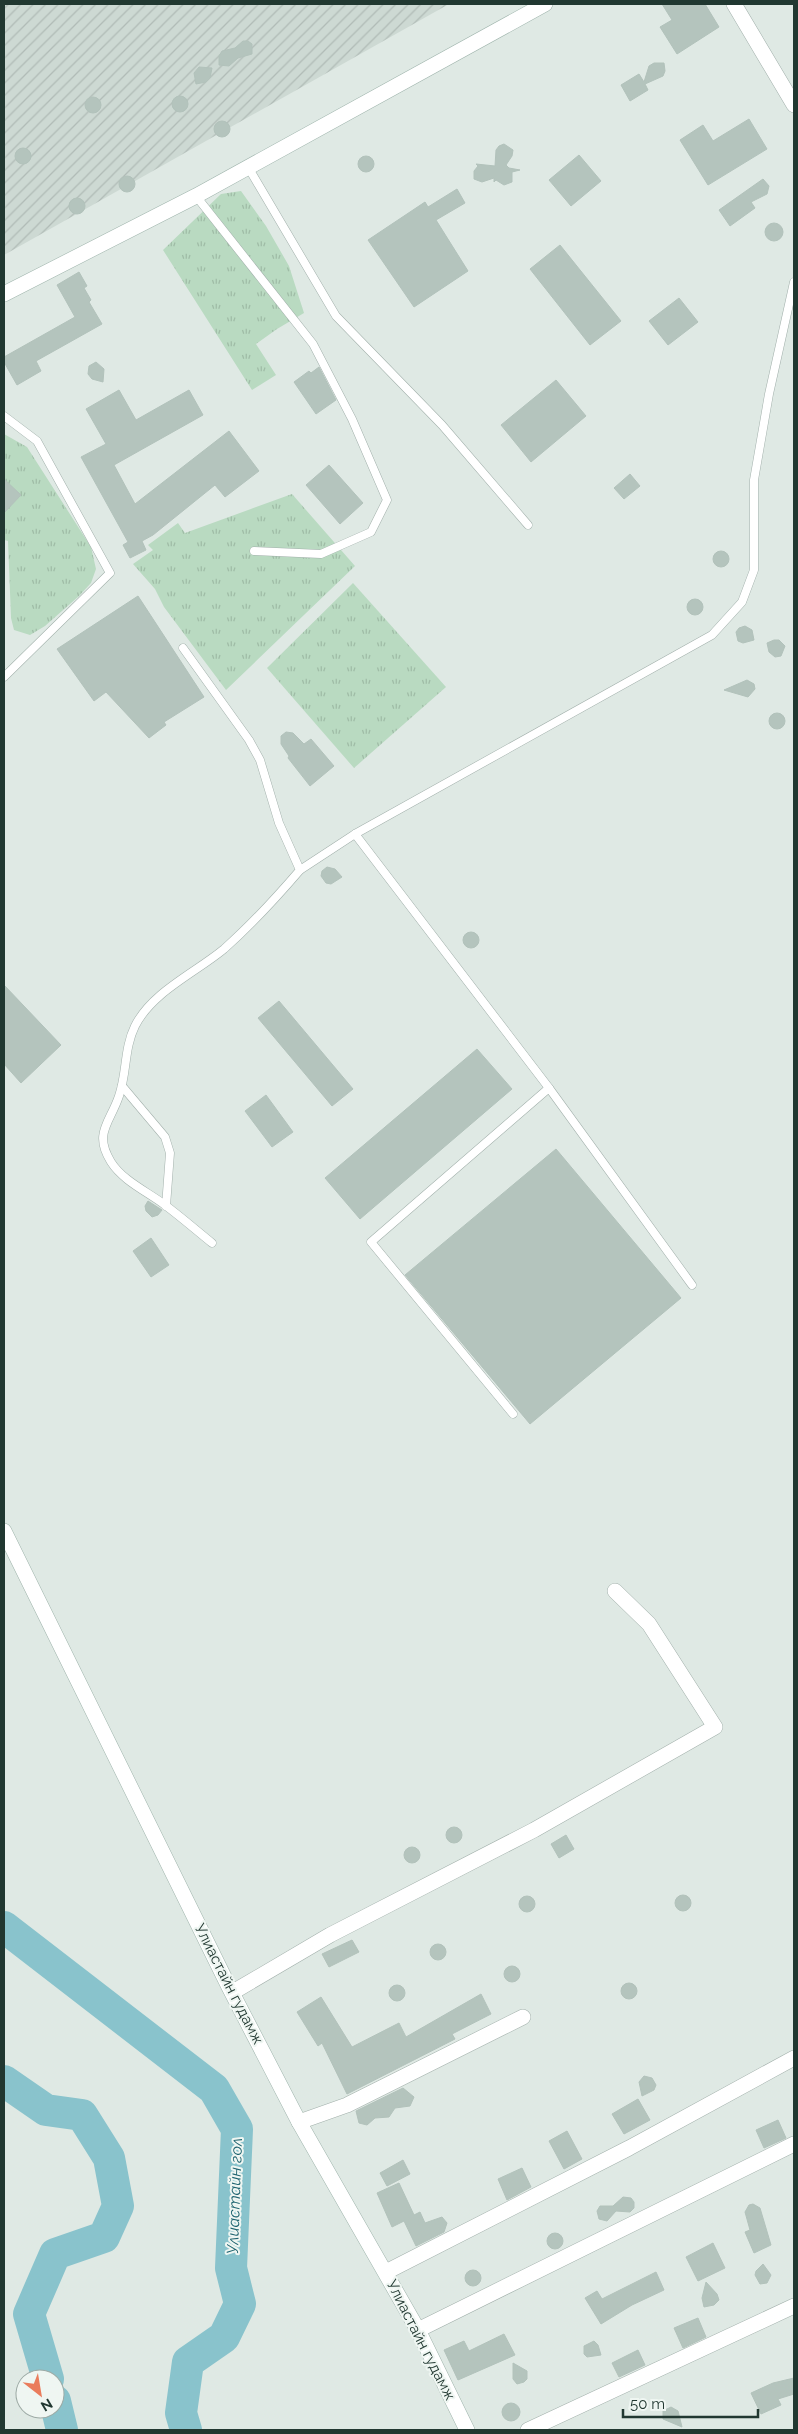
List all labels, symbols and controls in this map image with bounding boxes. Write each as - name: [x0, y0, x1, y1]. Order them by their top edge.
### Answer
- street label: Улиастайн гудамж: [191, 1921, 267, 2048]
- water label: Улиастайн гол: [223, 2137, 246, 2255]
- street label: Улиастайн гудамж: [383, 2277, 459, 2404]
- north arrow: [15, 2369, 65, 2419]
- scale bar: [623, 2386, 758, 2418]
- text: 50 m: [630, 2395, 665, 2413]
- text: N: [38, 2396, 55, 2415]

